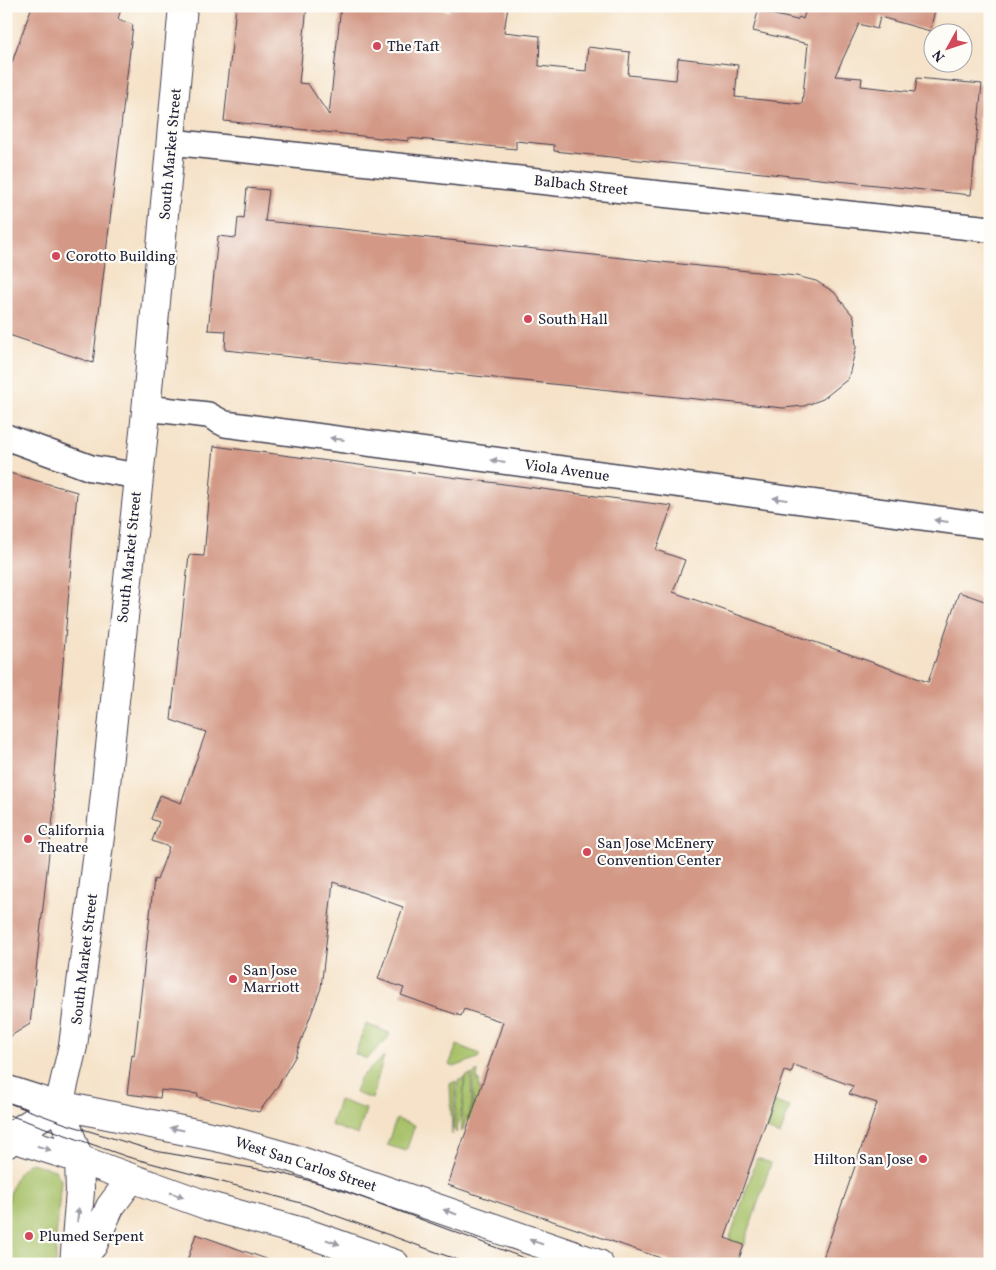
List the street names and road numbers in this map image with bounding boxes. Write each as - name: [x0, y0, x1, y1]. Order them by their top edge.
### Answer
- street label: South Market Street: [155, 87, 188, 221]
- street label: Balbach Street: [533, 171, 629, 202]
- street label: Viola Avenue: [523, 455, 611, 488]
- street label: South Market Street: [113, 490, 148, 624]
- street label: South Market Street: [67, 892, 104, 1026]
- street label: West San Carlos Street: [232, 1133, 379, 1198]

